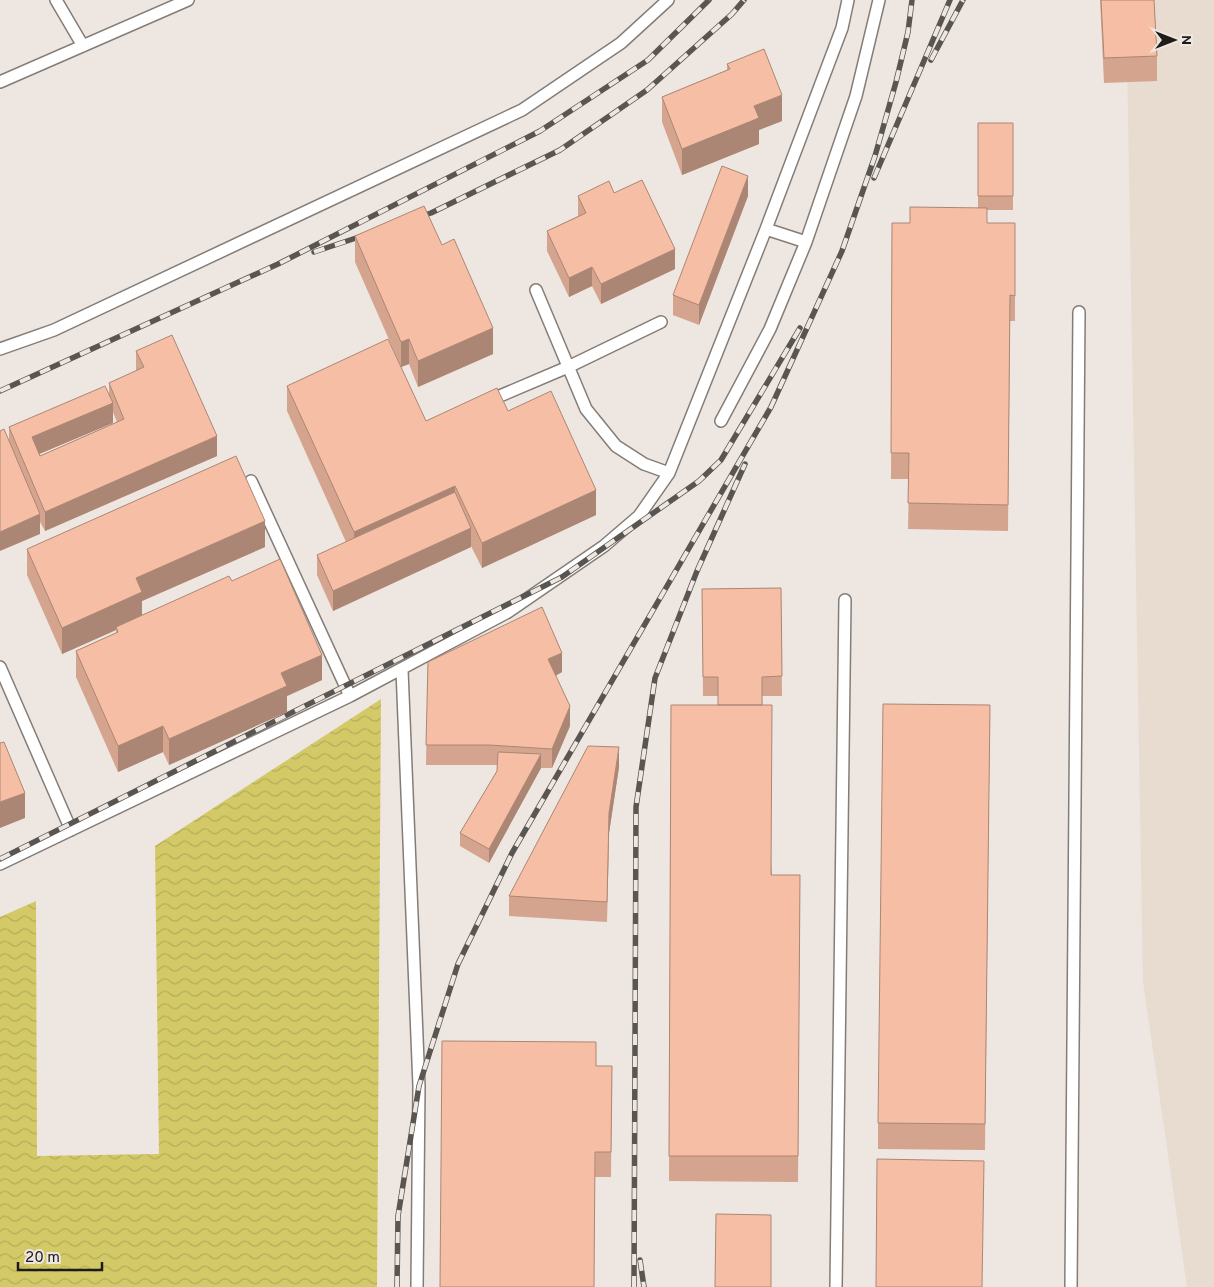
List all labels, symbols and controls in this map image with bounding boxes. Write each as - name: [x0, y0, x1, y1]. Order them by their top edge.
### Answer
- north arrow: [1149, 15, 1199, 65]
- text: N: [1177, 35, 1194, 45]
- scale bar: [18, 1240, 101, 1272]
- text: 20 m: [25, 1249, 60, 1268]

